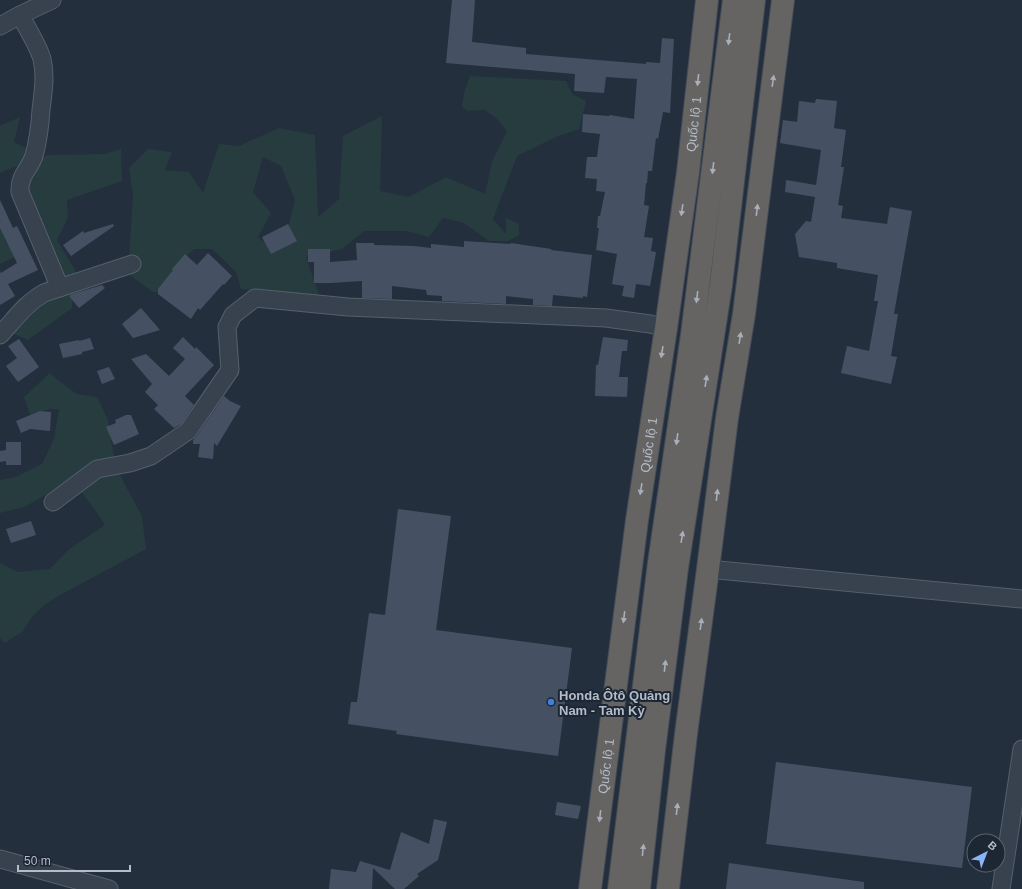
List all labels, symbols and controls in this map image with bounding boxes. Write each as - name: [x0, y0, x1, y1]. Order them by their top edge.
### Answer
- one-way arrow: [726, 33, 732, 45]
- one-way arrow: [695, 74, 701, 87]
- one-way arrow: [770, 74, 776, 87]
- street label: Quốc lộ 1: [683, 96, 704, 153]
- one-way arrow: [710, 162, 716, 174]
- one-way arrow: [679, 203, 685, 216]
- one-way arrow: [753, 203, 760, 216]
- one-way arrow: [694, 291, 700, 303]
- one-way arrow: [737, 332, 743, 345]
- one-way arrow: [659, 346, 665, 358]
- one-way arrow: [703, 374, 709, 387]
- street label: Quốc lộ 1: [637, 416, 660, 474]
- one-way arrow: [674, 433, 680, 445]
- one-way arrow: [638, 482, 644, 495]
- one-way arrow: [714, 489, 721, 501]
- one-way arrow: [679, 531, 685, 543]
- one-way arrow: [621, 611, 627, 623]
- one-way arrow: [698, 618, 704, 630]
- one-way arrow: [662, 659, 668, 672]
- place label: Honda Ôtô Quảng Nam - Tam Kỳ: [559, 688, 670, 718]
- marker: Honda Ôtô Quảng Nam - Tam Kỳ: [546, 697, 556, 707]
- street label: Quốc lộ 1: [595, 737, 617, 795]
- one-way arrow: [674, 802, 680, 815]
- one-way arrow: [596, 810, 603, 822]
- north arrow: [966, 833, 1006, 873]
- text: B: [986, 838, 1000, 853]
- one-way arrow: [640, 844, 646, 856]
- scale bar: [18, 847, 130, 873]
- text: 50 m: [24, 854, 51, 868]

